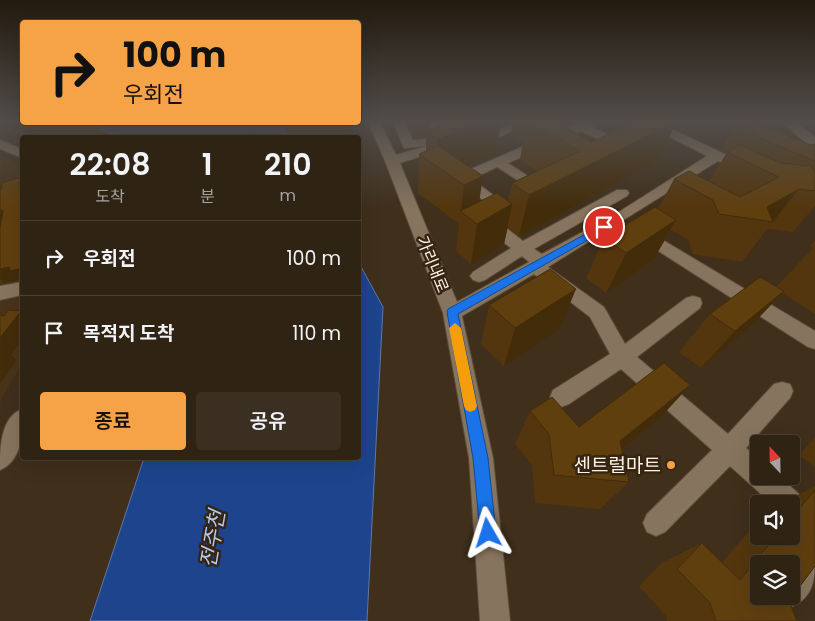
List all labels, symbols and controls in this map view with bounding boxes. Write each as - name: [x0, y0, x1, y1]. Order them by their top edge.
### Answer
- text: 100 m: [123, 30, 226, 79]
- icon: right: [40, 40, 105, 105]
- text: 우회전: [123, 79, 184, 110]
- text: 22:08: [69, 143, 150, 186]
- text: 1: [202, 143, 213, 186]
- text: 210: [264, 143, 312, 186]
- text: m: [280, 184, 296, 207]
- text: 도착: [95, 185, 125, 208]
- text: 분: [200, 185, 215, 208]
- pin: [583, 206, 625, 248]
- icon: arrive: [590, 213, 618, 241]
- street label: 가리내로: [411, 233, 454, 296]
- icon: right: [40, 244, 68, 272]
- text: 우회전: [83, 245, 135, 272]
- text: 100 m: [286, 245, 341, 272]
- icon: arrive: [40, 319, 68, 347]
- text: 목적지 도착: [83, 320, 174, 347]
- text: 110 m: [292, 320, 341, 347]
- button: 종료: [40, 392, 186, 450]
- button: 공유: [196, 392, 341, 450]
- north arrow: [750, 435, 800, 485]
- map controls: [750, 435, 800, 605]
- place label: 센트럴마트: [574, 452, 661, 479]
- marker: 센트럴마트: [665, 459, 677, 471]
- button: sound: [750, 495, 800, 545]
- water label: 전주천: [193, 505, 232, 570]
- position arrow: [461, 506, 513, 558]
- button: layers: [750, 555, 800, 605]

